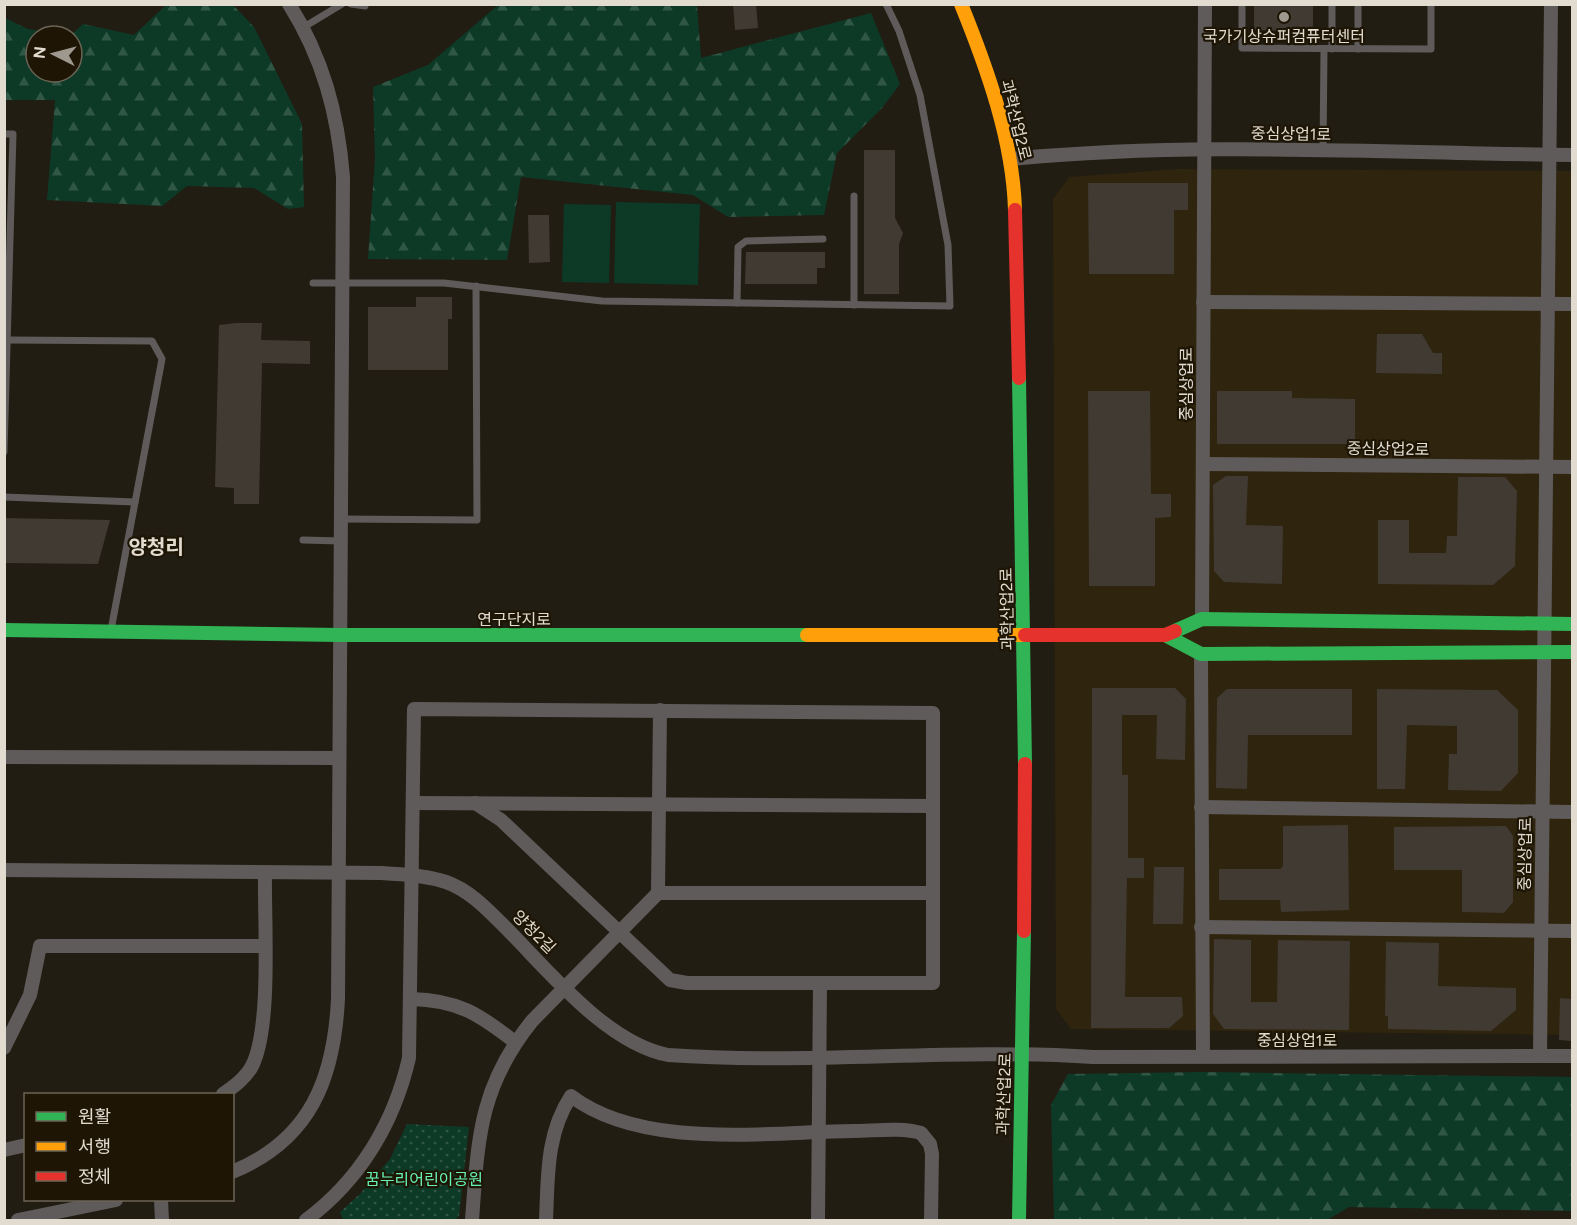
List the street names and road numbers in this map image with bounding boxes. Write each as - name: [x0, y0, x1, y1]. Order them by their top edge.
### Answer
- street label: 과학산업2로: [997, 78, 1035, 163]
- street label: 중심상업1로: [1251, 124, 1332, 144]
- street label: 중심상업로: [1177, 347, 1196, 421]
- street label: 중심상업2로: [1347, 439, 1430, 459]
- street label: 과학산업2로: [997, 567, 1017, 650]
- street label: 연구단지로: [477, 610, 551, 629]
- street label: 중심상업로: [1515, 817, 1535, 891]
- street label: 양청2길: [509, 907, 559, 957]
- street label: 중심상업1로: [1257, 1031, 1337, 1050]
- street label: 과학산업2로: [993, 1052, 1015, 1136]

